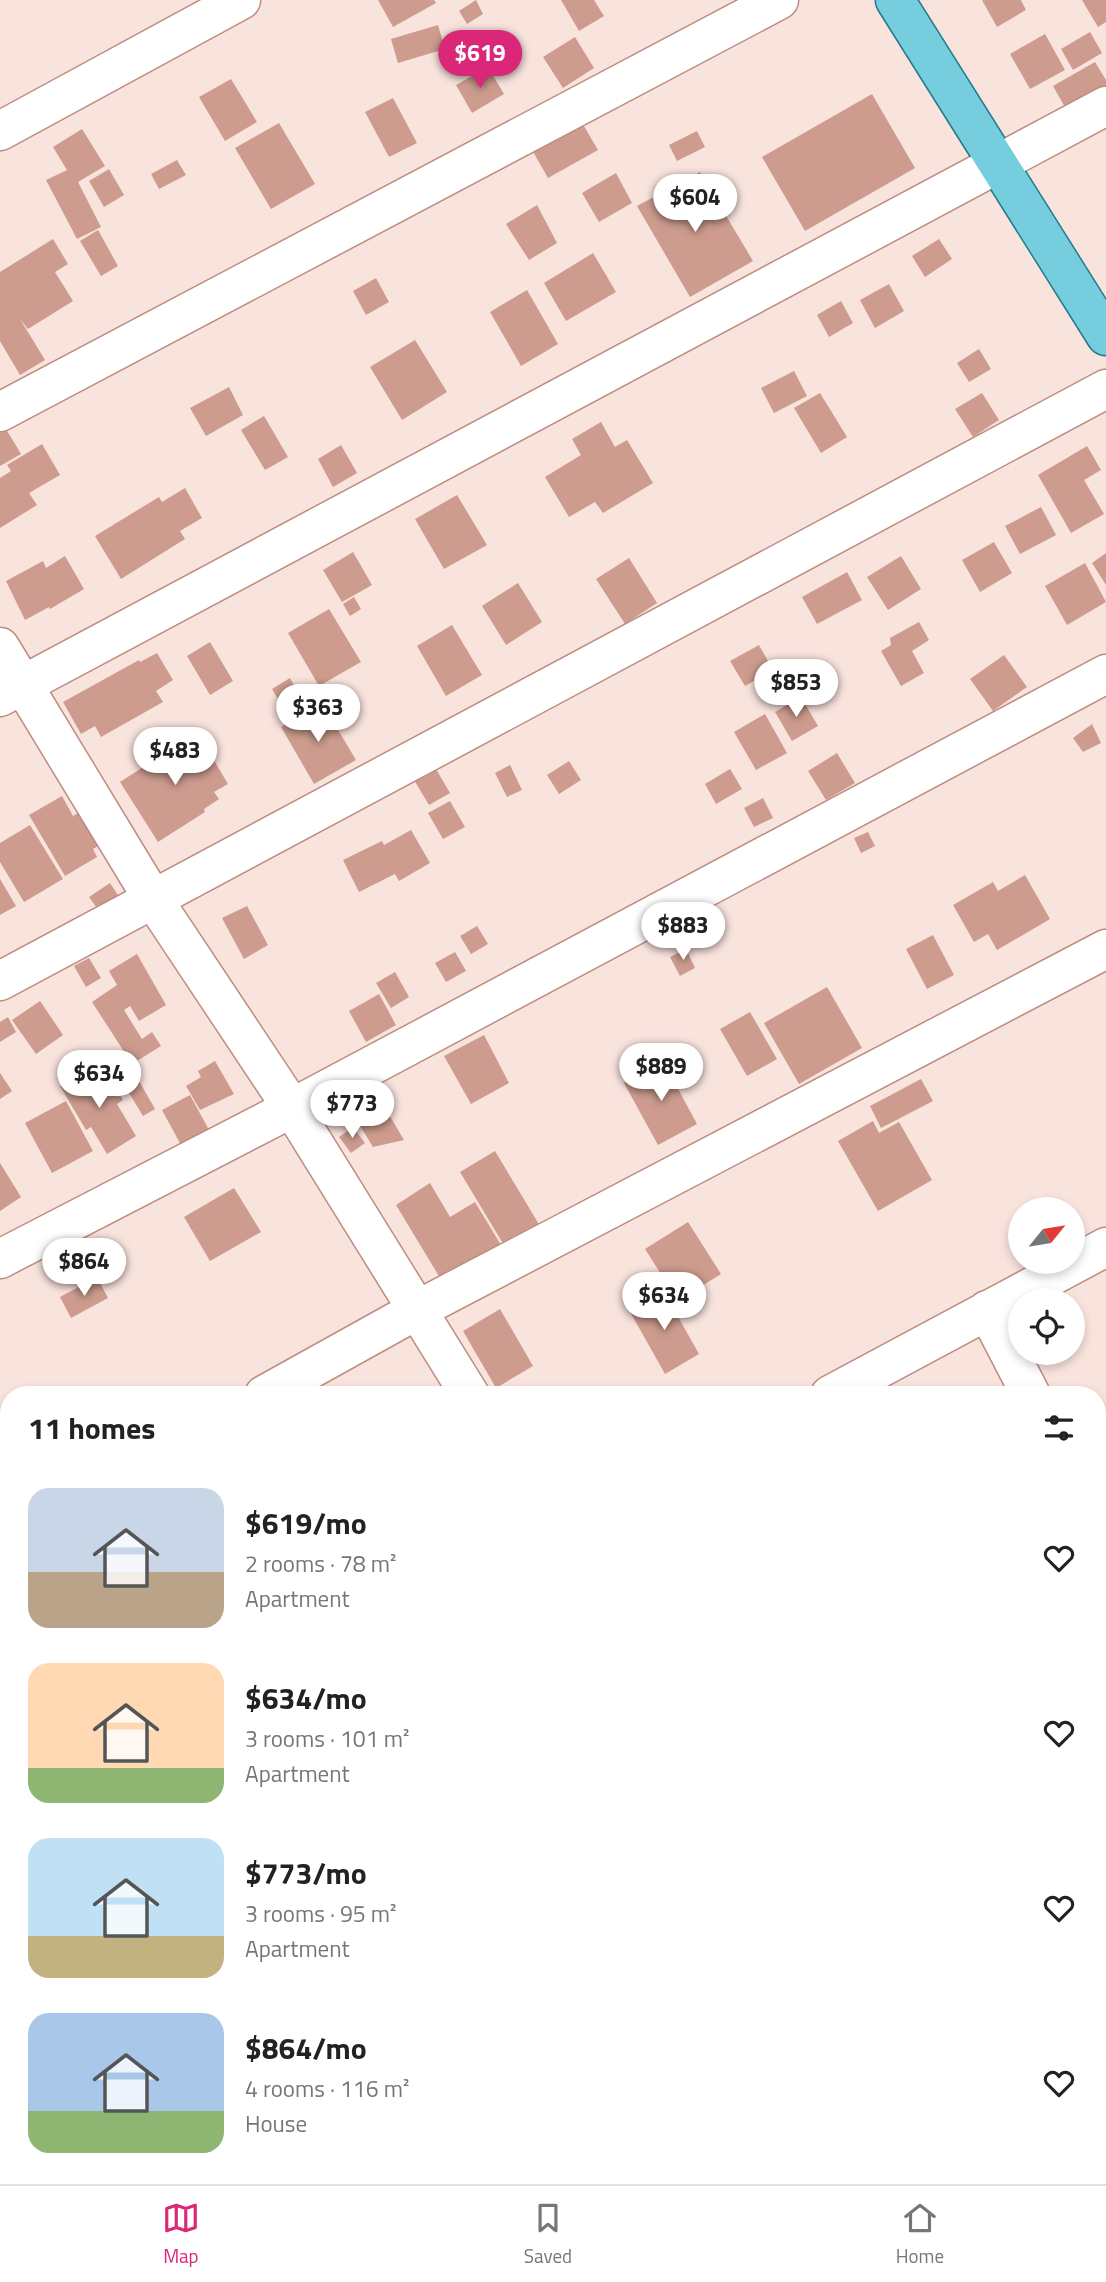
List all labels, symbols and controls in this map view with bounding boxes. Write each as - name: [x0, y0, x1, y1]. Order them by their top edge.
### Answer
- pin: $619: [439, 31, 521, 90]
- text: $619: [454, 35, 506, 70]
- pin: $604: [654, 174, 736, 234]
- text: $604: [669, 179, 721, 214]
- pin: $853: [755, 660, 837, 719]
- text: $853: [770, 664, 822, 699]
- pin: $363: [277, 684, 359, 744]
- text: $363: [292, 689, 344, 724]
- pin: $483: [134, 728, 216, 787]
- text: $483: [149, 732, 201, 767]
- pin: $883: [642, 902, 724, 962]
- text: $883: [657, 907, 709, 942]
- pin: $889: [620, 1044, 702, 1103]
- text: $889: [635, 1048, 687, 1083]
- pin: $634: [58, 1050, 140, 1110]
- text: $634: [73, 1055, 125, 1090]
- pin: $773: [311, 1080, 393, 1140]
- text: $773: [326, 1085, 378, 1120]
- north arrow: [1008, 1197, 1085, 1274]
- map controls: [1008, 1197, 1085, 1365]
- pin: $864: [43, 1238, 125, 1298]
- text: $864: [58, 1243, 110, 1278]
- pin: $634: [623, 1272, 705, 1332]
- text: $634: [638, 1277, 690, 1312]
- button: locate: [1008, 1288, 1085, 1365]
- text: 11 homes: [28, 1405, 155, 1451]
- icon: filters: [1040, 1409, 1078, 1447]
- text: $619/mo: [245, 1500, 367, 1546]
- icon: home: [84, 1516, 168, 1600]
- icon: heart: [1040, 1539, 1078, 1577]
- text: 2 rooms · 78 m²: [245, 1546, 396, 1581]
- text: Apartment: [245, 1581, 350, 1616]
- text: $634/mo: [245, 1675, 367, 1721]
- icon: home: [84, 1691, 168, 1775]
- icon: heart: [1040, 1714, 1078, 1752]
- text: 3 rooms · 101 m²: [245, 1721, 409, 1756]
- text: Apartment: [245, 1756, 350, 1791]
- text: $773/mo: [245, 1850, 367, 1896]
- icon: home: [84, 1866, 168, 1950]
- icon: heart: [1040, 1889, 1078, 1927]
- text: 3 rooms · 95 m²: [245, 1896, 396, 1931]
- text: Apartment: [245, 1931, 350, 1966]
- text: $864/mo: [245, 2025, 367, 2071]
- icon: home: [84, 2041, 168, 2125]
- icon: heart: [1040, 2064, 1078, 2102]
- text: 4 rooms · 116 m²: [245, 2071, 409, 2106]
- text: House: [245, 2106, 307, 2141]
- tab: Map: [162, 2199, 200, 2270]
- tab: Saved: [524, 2199, 572, 2270]
- tab: Home: [896, 2199, 944, 2270]

